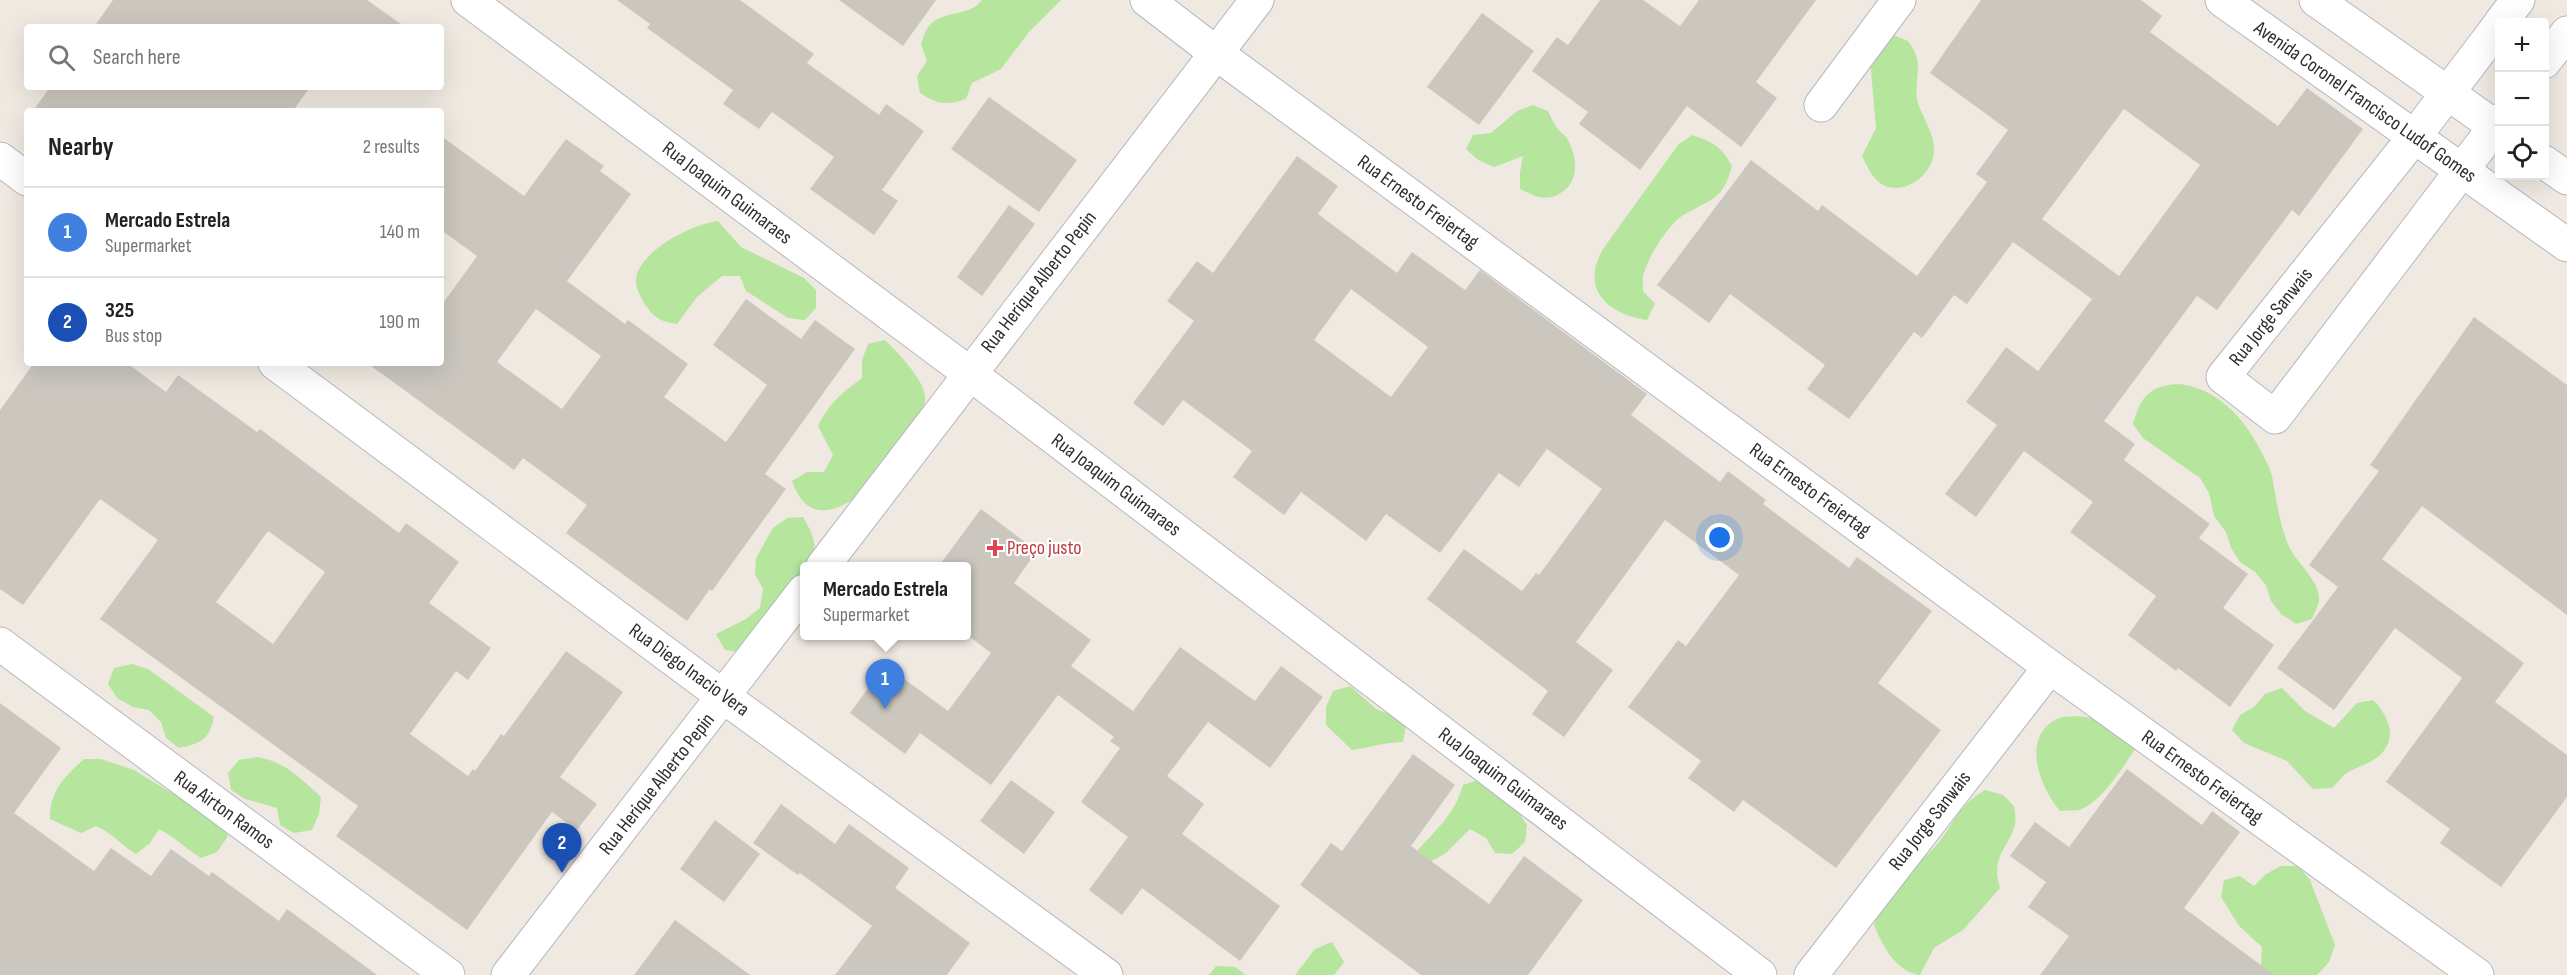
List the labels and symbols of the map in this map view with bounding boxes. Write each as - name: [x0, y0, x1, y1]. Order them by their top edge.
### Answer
- street label: Avenida Coronel Francisco Ludof Gomes: [2248, 15, 2481, 188]
- street label: Rua Joaquim Guimaraes: [657, 136, 797, 250]
- street label: Rua Ernesto Freiertag: [1353, 150, 1483, 254]
- street label: Rua Herique Alberto Pepin: [976, 206, 1102, 358]
- street label: Rua Jorge Sanwais: [2224, 263, 2318, 371]
- street label: Rua Joaquim Guimaraes: [1046, 428, 1186, 542]
- street label: Rua Ernesto Freiertag: [1745, 438, 1875, 542]
- your location: [1705, 523, 1734, 552]
- place label: Preço justo: [1007, 536, 1082, 560]
- marker: Preço justo: [988, 541, 1002, 555]
- street label: Rua Diego Inacio Vera: [624, 618, 754, 722]
- pin: 1: [866, 660, 904, 709]
- street label: Rua Herique Alberto Pepin: [594, 708, 720, 860]
- street label: Rua Joaquim Guimaraes: [1433, 722, 1573, 836]
- street label: Rua Ernesto Freiertag: [2137, 725, 2267, 829]
- street label: Rua Airton Ramos: [169, 766, 279, 854]
- street label: Rua Jorge Sanwais: [1884, 766, 1976, 876]
- pin: 2: [542, 824, 582, 873]

